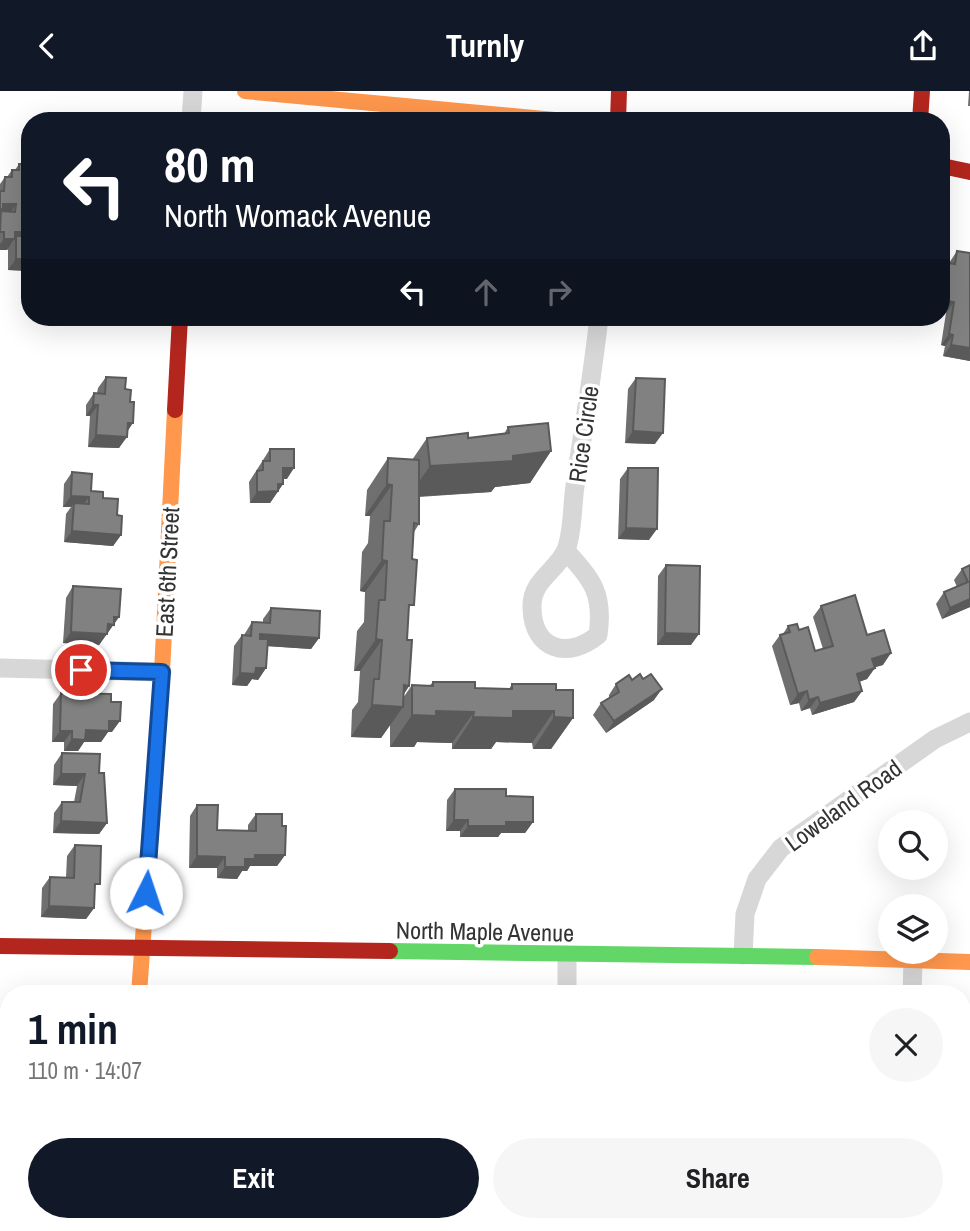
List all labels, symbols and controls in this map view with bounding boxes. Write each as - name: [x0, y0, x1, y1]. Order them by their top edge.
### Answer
- text: Turnly: [446, 24, 524, 67]
- icon: back: [28, 27, 66, 65]
- icon: share: [904, 27, 942, 65]
- text: 80 m: [164, 131, 256, 197]
- icon: left: [49, 140, 140, 231]
- text: North Womack Avenue: [164, 194, 431, 237]
- icon: left: [394, 273, 432, 311]
- icon: ahead: [467, 273, 505, 311]
- icon: right: [540, 273, 578, 311]
- street label: Rice Circle: [560, 384, 606, 484]
- street label: East 6th Street: [148, 506, 186, 638]
- pin: [51, 640, 111, 700]
- icon: arrive: [62, 651, 100, 689]
- street label: Loweland Road: [778, 752, 908, 858]
- map controls: [878, 810, 948, 964]
- button: search: [878, 810, 948, 880]
- position arrow: [109, 856, 183, 930]
- button: layers: [878, 894, 948, 964]
- street label: North Maple Avenue: [396, 913, 574, 949]
- text: 1 min: [28, 1001, 118, 1057]
- button: close: [869, 1008, 943, 1082]
- text: 110 m · 14:07: [28, 1055, 142, 1086]
- button: Exit: [28, 1138, 479, 1218]
- button: Share: [493, 1138, 943, 1218]

